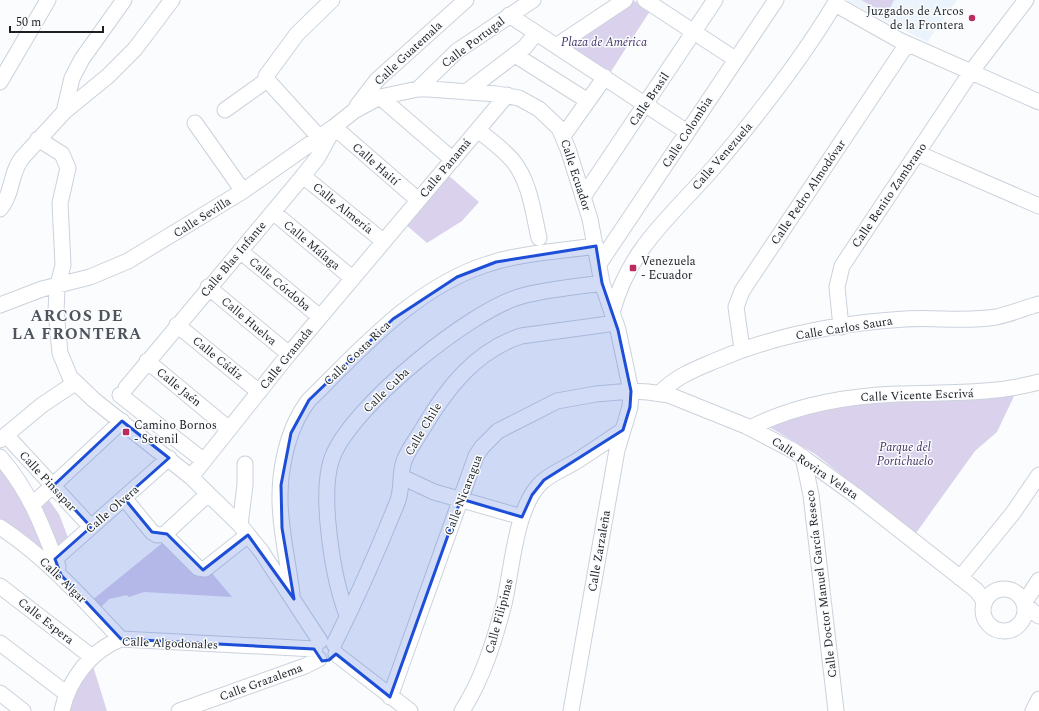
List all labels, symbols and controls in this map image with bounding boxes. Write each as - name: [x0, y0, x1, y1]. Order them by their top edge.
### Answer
- place label: Juzgados de Arcos de la Frontera: [867, 2, 964, 35]
- scale bar: [10, 8, 103, 34]
- street label: Calle Portugal: [437, 12, 509, 73]
- text: 50 m: [16, 13, 41, 32]
- marker: Juzgados de Arcos de la Frontera: [967, 13, 977, 23]
- street label: Calle Guatemala: [370, 16, 447, 90]
- park label: Plaza de América: [561, 33, 647, 52]
- street label: Calle Brasil: [624, 68, 674, 130]
- street label: Calle Colombia: [657, 93, 718, 172]
- street label: Calle Venezuela: [687, 118, 758, 195]
- street label: Calle Panamá: [415, 134, 476, 202]
- street label: Calle Pedro Almodóvar: [766, 136, 851, 249]
- street label: Calle Ecuador: [555, 137, 596, 214]
- street label: Calle Haití: [348, 138, 405, 191]
- street label: Calle Benito Zambrano: [847, 139, 932, 252]
- street label: Calle Almería: [308, 178, 377, 239]
- street label: Calle Sevilla: [170, 192, 235, 243]
- street label: Calle Málaga: [279, 216, 344, 275]
- street label: Calle Blas Infante: [196, 217, 271, 302]
- place label: Venezuela - Ecuador: [641, 252, 696, 285]
- street label: Calle Córdoba: [244, 253, 315, 316]
- marker: Venezuela - Ecuador: [628, 263, 638, 273]
- street label: Calle Huelva: [217, 292, 281, 351]
- district label: ARCOS DE LA FRONTERA: [12, 304, 142, 346]
- street label: Calle Carlos Saura: [794, 311, 894, 346]
- street label: Calle Costa Rica: [319, 316, 395, 390]
- street label: Calle Granada: [255, 323, 318, 394]
- street label: Calle Cádiz: [188, 332, 247, 385]
- street label: Calle Jaén: [152, 363, 205, 412]
- street label: Calle Cuba: [359, 363, 414, 418]
- street label: Calle Vicente Escrivá: [860, 384, 974, 407]
- street label: Calle Chile: [400, 399, 447, 459]
- place label: Camino Bornos - Setenil: [134, 416, 217, 449]
- marker: Camino Bornos - Setenil: [121, 427, 131, 437]
- street label: Calle Rovira Veleta: [767, 432, 862, 505]
- park label: Parque del Portichuelo: [877, 438, 933, 471]
- street label: Calle Pinsapar: [14, 447, 81, 516]
- street label: Calle Nicaragua: [439, 452, 488, 538]
- street label: Calle Olvera: [81, 481, 144, 538]
- street label: Calle Doctor Manuel García Reseco: [801, 489, 842, 679]
- street label: Calle Zarzaleña: [583, 509, 616, 593]
- street label: Calle Algar: [35, 553, 91, 608]
- street label: Calle Filipinas: [480, 576, 519, 656]
- street label: Calle Espera: [14, 593, 78, 650]
- street label: Calle Algodonales: [122, 632, 218, 655]
- street label: Calle Grazalema: [217, 659, 306, 706]

